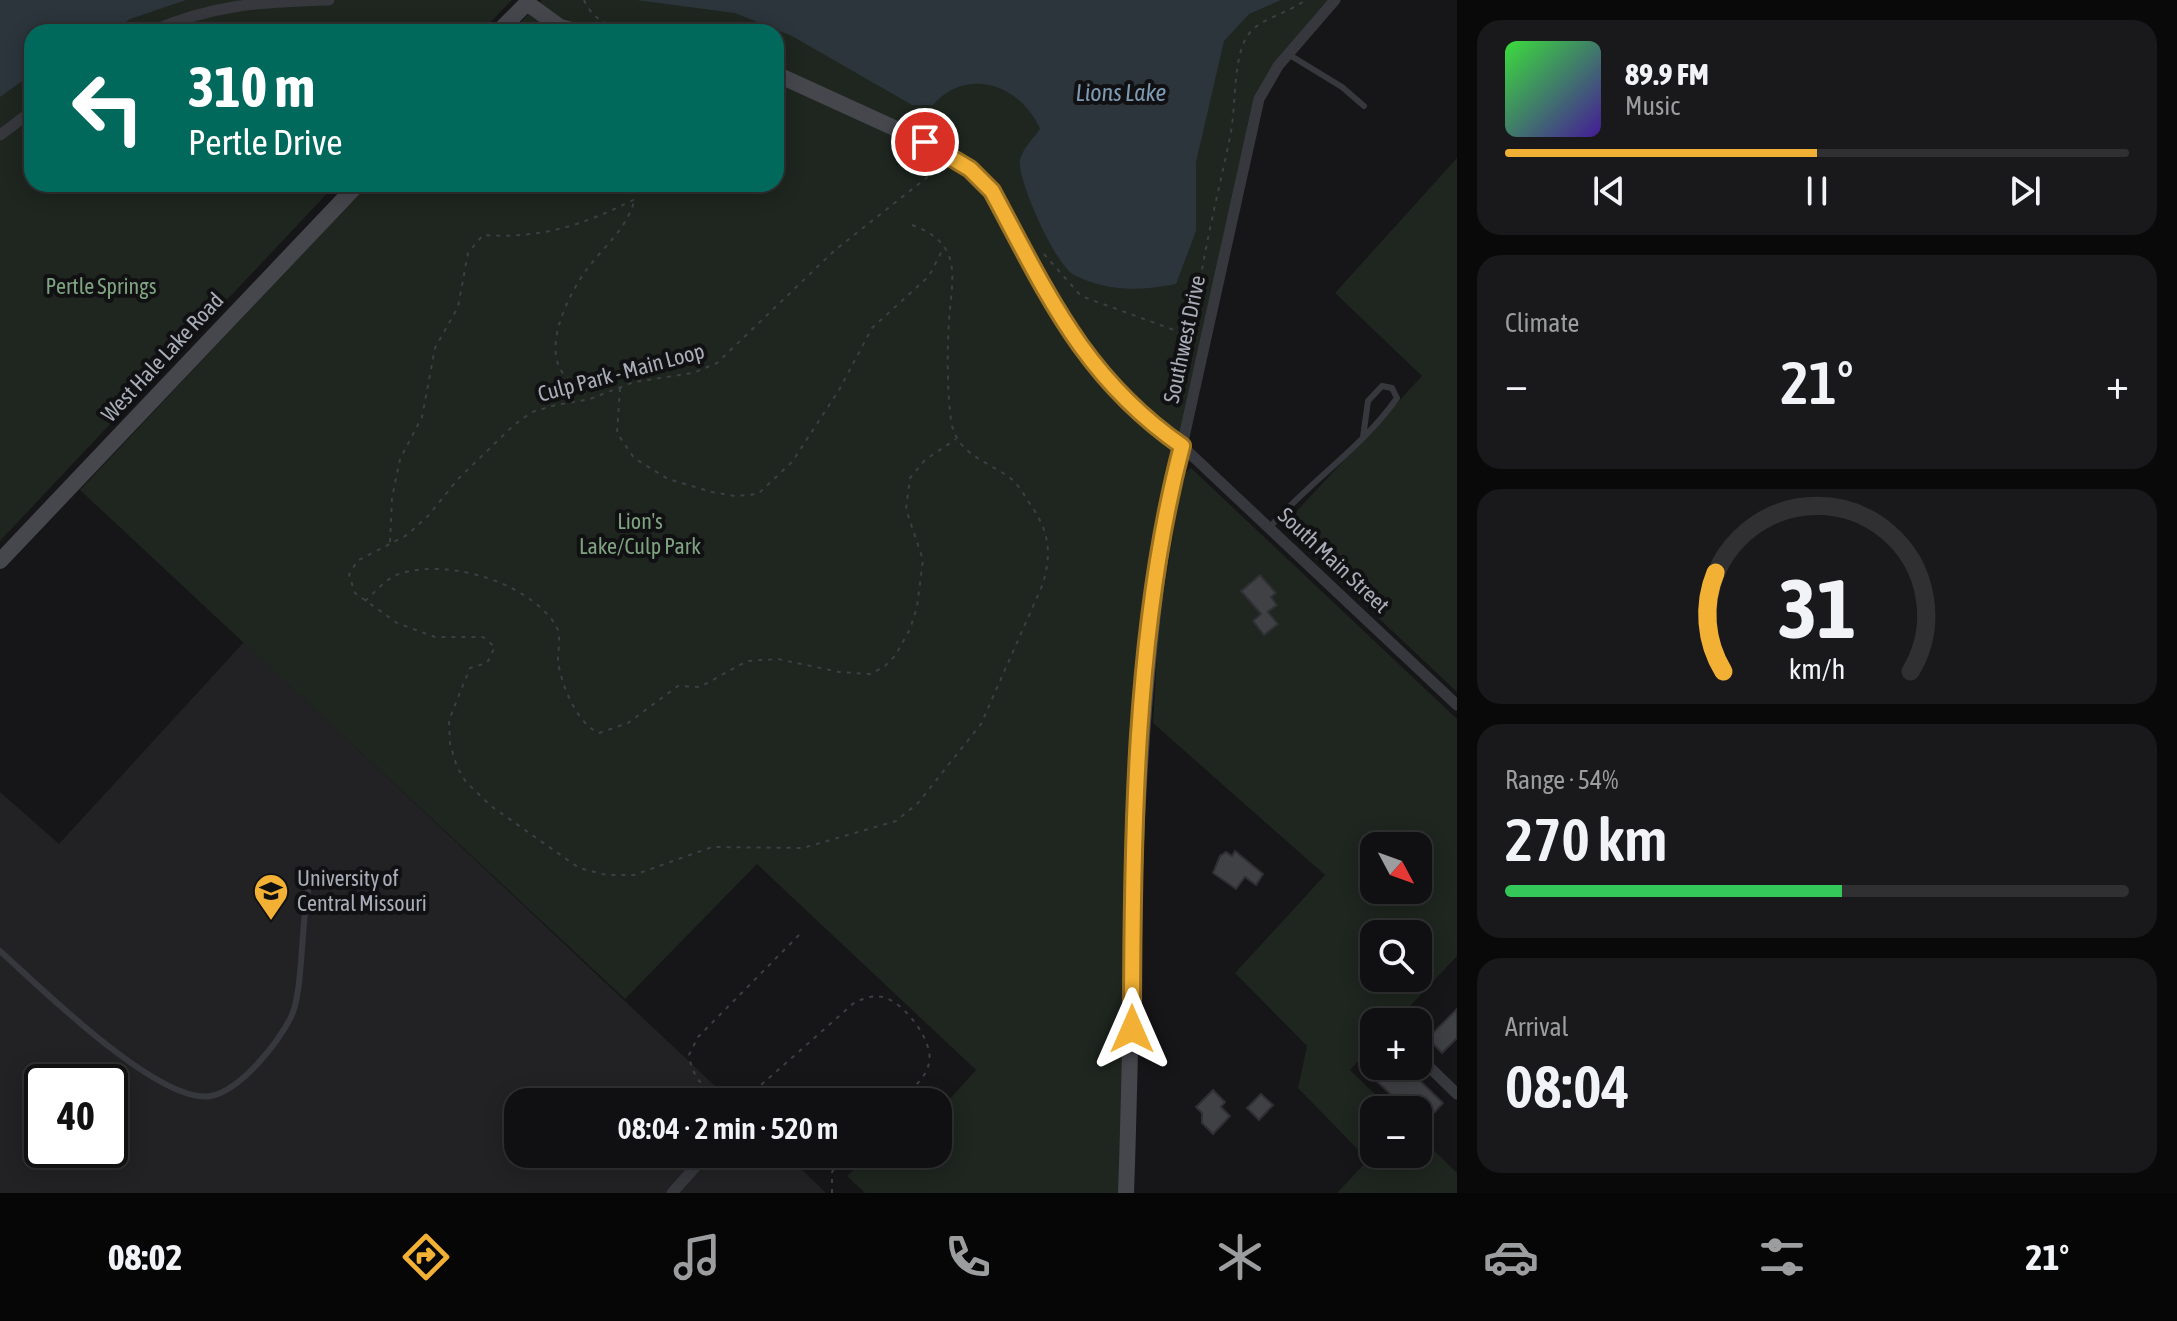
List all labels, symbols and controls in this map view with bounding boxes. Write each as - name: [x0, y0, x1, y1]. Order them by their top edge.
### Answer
- text: 310 m: [188, 55, 315, 119]
- icon: left: [56, 56, 160, 160]
- text: 89.9 FM: [1625, 57, 1709, 91]
- water label: Lions Lake: [1076, 79, 1167, 106]
- text: Music: [1625, 91, 1680, 121]
- pin: [891, 108, 959, 176]
- icon: arrive: [903, 120, 947, 164]
- text: Pertle Drive: [188, 121, 343, 163]
- icon: previous: [1587, 169, 1631, 213]
- icon: pause: [1795, 169, 1839, 213]
- icon: next: [2003, 169, 2047, 213]
- park label: Pertle Springs: [46, 273, 157, 299]
- street label: Southwest Drive: [1158, 273, 1210, 405]
- street label: West Hale Lake Road: [96, 287, 228, 427]
- text: Climate: [1505, 308, 1579, 338]
- street label: Culp Park - Main Loop: [535, 337, 707, 407]
- text: 21°: [1781, 348, 1853, 417]
- text: −: [1505, 358, 1528, 408]
- text: +: [2106, 358, 2129, 408]
- street label: South Main Street: [1273, 502, 1395, 618]
- park label: Lion's Lake/Culp Park: [579, 508, 701, 559]
- text: 31: [1778, 560, 1856, 656]
- text: km/h: [1789, 653, 1845, 686]
- text: Range · 54%: [1505, 765, 1618, 795]
- text: 270 km: [1505, 805, 1667, 874]
- north arrow: [1360, 832, 1432, 904]
- map controls: [1360, 832, 1432, 1168]
- place label: University of Central Missouri: [297, 865, 427, 916]
- school or university icon: University of Central Missouri: [252, 872, 290, 922]
- button: search: [1360, 920, 1432, 992]
- position arrow: [1090, 987, 1174, 1071]
- button: +: [1360, 1008, 1432, 1080]
- text: Arrival: [1505, 1012, 1569, 1042]
- text: 08:04: [1505, 1052, 1630, 1121]
- speed limit sign: 40: [24, 1064, 128, 1168]
- button: −: [1360, 1096, 1432, 1168]
- text: 08:04 · 2 min · 520 m: [618, 1111, 838, 1145]
- icon: directions: [398, 1229, 454, 1285]
- icon: music: [669, 1229, 725, 1285]
- icon: phone: [940, 1229, 996, 1285]
- icon: climate: [1212, 1229, 1268, 1285]
- icon: car: [1483, 1229, 1539, 1285]
- icon: filters: [1754, 1229, 1810, 1285]
- text: 08:02: [108, 1236, 182, 1278]
- text: 21°: [2026, 1236, 2069, 1278]

